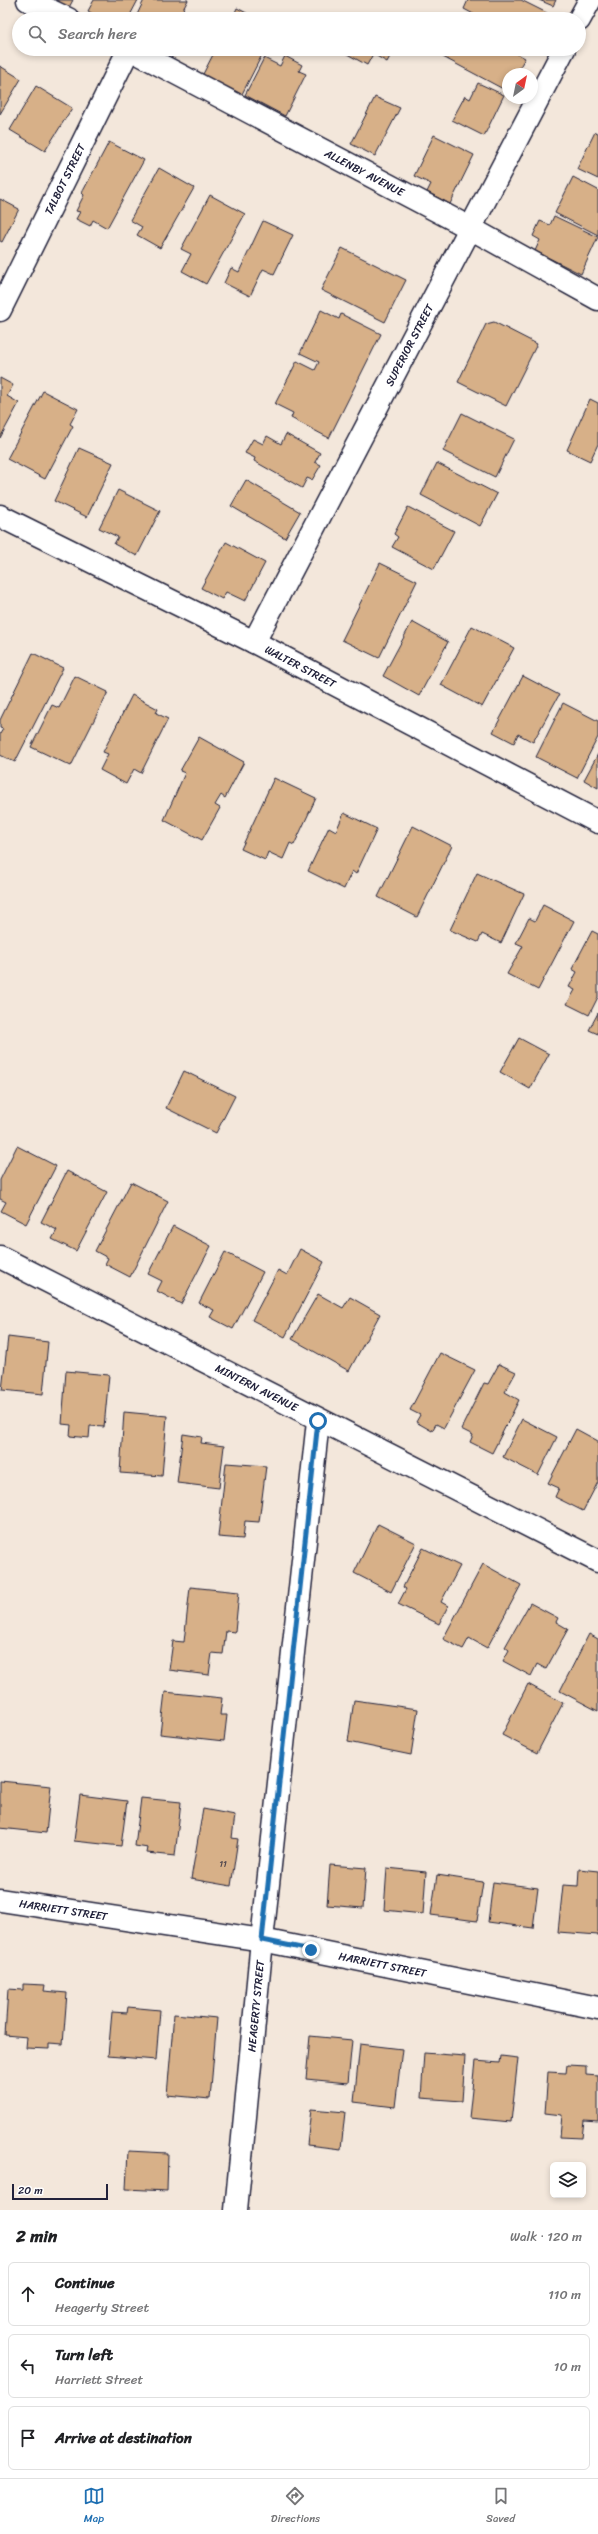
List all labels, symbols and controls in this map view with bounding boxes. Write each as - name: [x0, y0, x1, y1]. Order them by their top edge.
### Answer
- search box: [12, 12, 586, 56]
- text: Search here: [58, 21, 137, 47]
- icon: search: [26, 23, 48, 45]
- north arrow: [502, 68, 538, 104]
- street label: TALBOT STREET: [39, 139, 91, 218]
- street label: ALLENBY AVENUE: [320, 143, 409, 202]
- street label: SUPERIOR STREET: [380, 300, 439, 390]
- street label: WALTER STREET: [261, 640, 341, 693]
- street label: MINTERN AVENUE: [212, 1358, 302, 1417]
- route start: [309, 1412, 327, 1430]
- house number: 11: [219, 1856, 227, 1872]
- street label: HARRIETT STREET: [18, 1894, 109, 1926]
- route end: [302, 1941, 320, 1959]
- street label: HARRIETT STREET: [337, 1946, 429, 1983]
- street label: HEAGERTY STREET: [242, 1959, 270, 2053]
- map controls: [550, 2162, 586, 2198]
- button: layers: [550, 2162, 586, 2198]
- text: 20 m: [18, 2181, 43, 2200]
- scale bar: [12, 2182, 108, 2201]
- text: 2 min: [16, 2221, 57, 2251]
- text: Walk · 120 m: [510, 2225, 582, 2248]
- text: Continue: [55, 2270, 115, 2296]
- icon: ahead: [17, 2283, 39, 2305]
- text: 110 m: [548, 2283, 581, 2306]
- text: Heagerty Street: [55, 2296, 149, 2319]
- text: Turn left: [55, 2342, 113, 2368]
- icon: left: [17, 2355, 39, 2377]
- text: 10 m: [554, 2355, 581, 2378]
- text: Harriett Street: [55, 2368, 143, 2391]
- text: Arrive at destination: [55, 2425, 192, 2451]
- icon: arrive: [17, 2427, 39, 2449]
- tab: Map: [83, 2485, 105, 2528]
- tab: Directions: [271, 2485, 320, 2528]
- tab: Saved: [486, 2485, 515, 2528]

